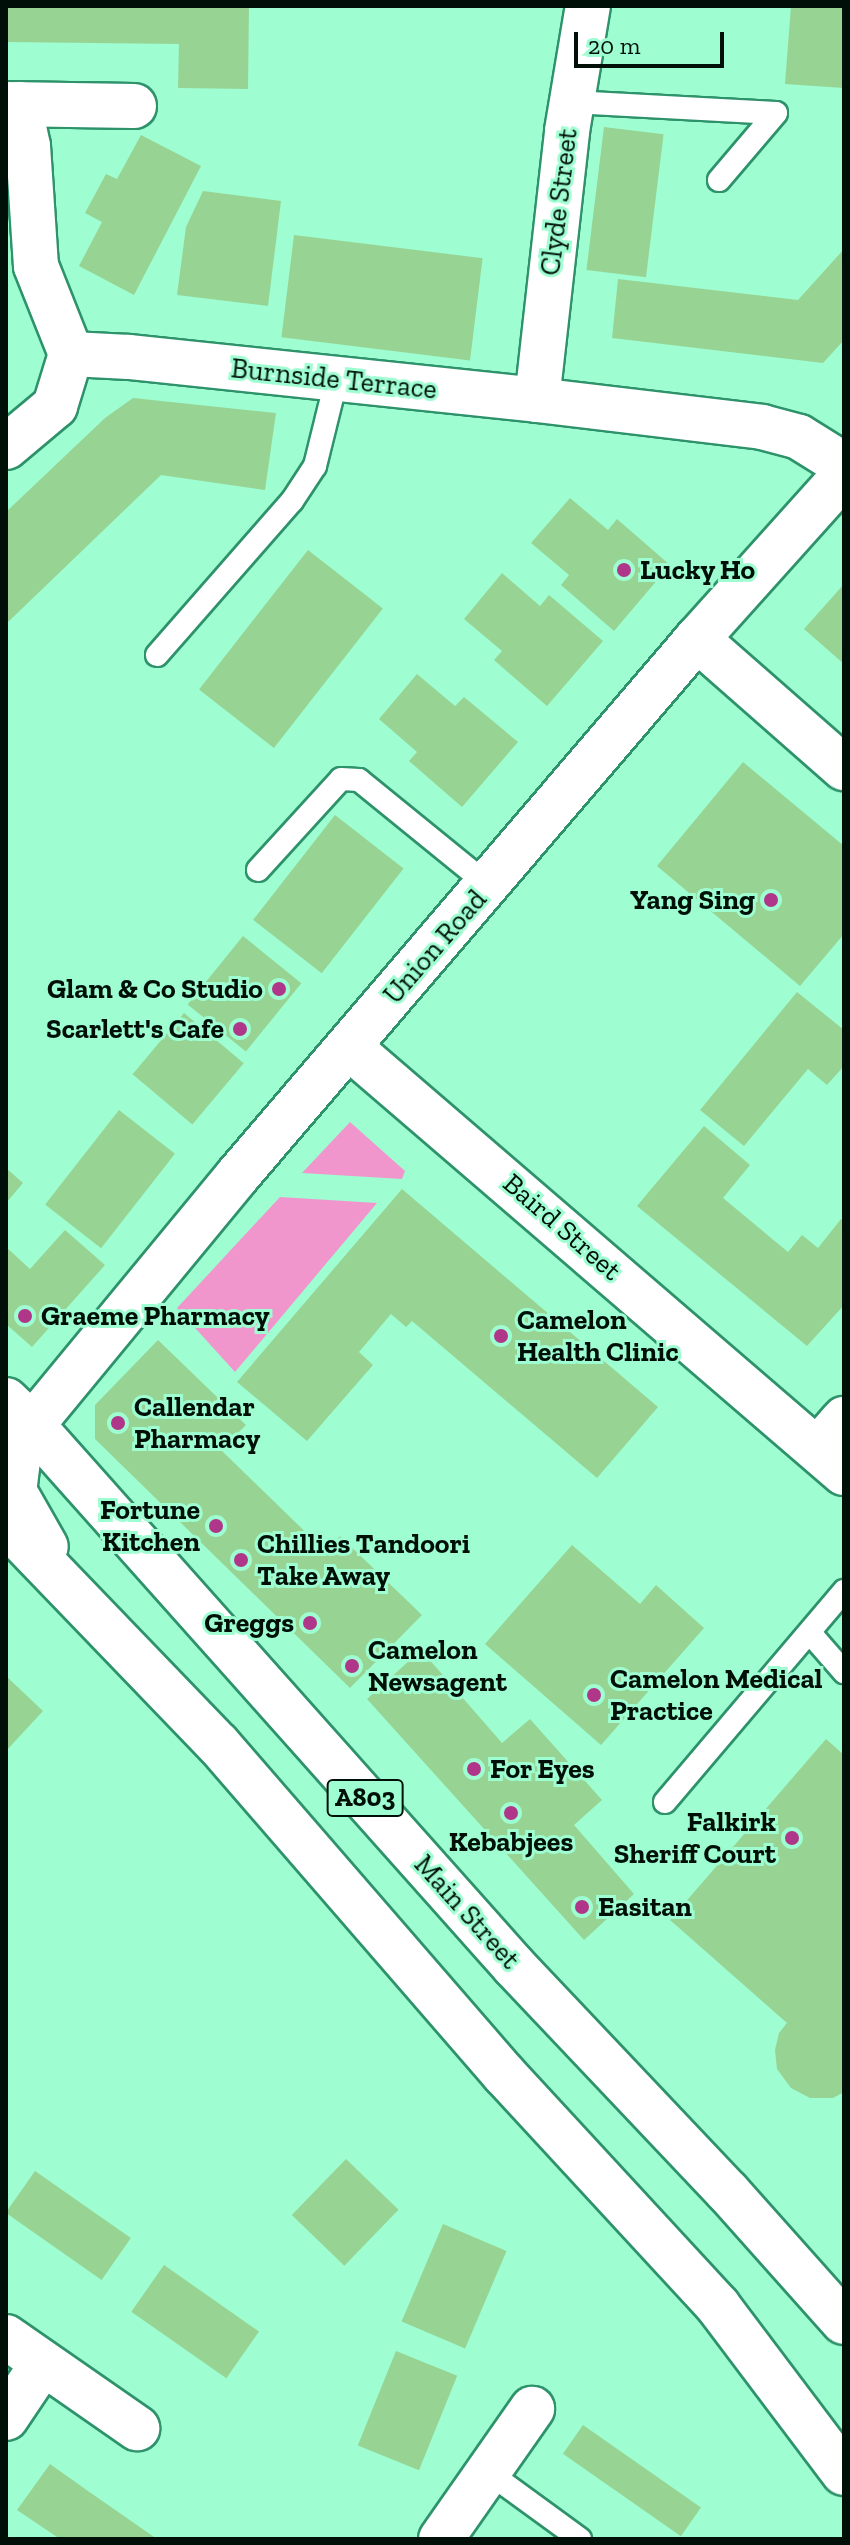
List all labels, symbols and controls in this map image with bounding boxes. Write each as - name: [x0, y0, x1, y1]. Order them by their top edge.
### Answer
- scale bar: [578, 16, 728, 66]
- text: 20 m: [588, 31, 640, 60]
- street label: Clyde Street: [533, 127, 585, 277]
- street label: Burnside Terrace: [229, 351, 439, 407]
- place label: Lucky Ho: [640, 553, 756, 587]
- marker: Lucky Ho: [615, 561, 633, 579]
- street label: Union Road: [376, 883, 494, 1011]
- place label: Yang Sing: [630, 883, 755, 917]
- marker: Yang Sing: [762, 891, 780, 909]
- place label: Glam & Co Studio: [47, 972, 263, 1006]
- marker: Glam & Co Studio: [270, 980, 288, 998]
- place label: Scarlett's Cafe: [46, 1012, 224, 1046]
- marker: Scarlett's Cafe: [231, 1020, 249, 1038]
- street label: Baird Street: [496, 1167, 628, 1287]
- place label: Graeme Pharmacy: [41, 1299, 270, 1333]
- place label: Camelon Health Clinic: [517, 1303, 679, 1369]
- marker: Graeme Pharmacy: [16, 1307, 34, 1325]
- marker: Camelon Health Clinic: [492, 1327, 510, 1345]
- place label: Callendar Pharmacy: [134, 1390, 260, 1456]
- marker: Callendar Pharmacy: [109, 1414, 127, 1432]
- place label: Fortune Kitchen: [100, 1493, 200, 1559]
- marker: Fortune Kitchen: [207, 1517, 225, 1535]
- place label: Chillies Tandoori Take Away: [257, 1527, 470, 1593]
- marker: Chillies Tandoori Take Away: [232, 1551, 250, 1569]
- place label: Greggs: [204, 1606, 294, 1640]
- marker: Greggs: [301, 1614, 319, 1632]
- place label: Camelon Newsagent: [368, 1633, 507, 1699]
- marker: Camelon Newsagent: [343, 1657, 361, 1675]
- place label: Camelon Medical Practice: [610, 1662, 823, 1728]
- marker: Camelon Medical Practice: [585, 1686, 603, 1704]
- place label: For Eyes: [490, 1752, 595, 1786]
- marker: For Eyes: [465, 1760, 483, 1778]
- road number: A803: [325, 1776, 405, 1820]
- marker: Kebabjees: [502, 1804, 520, 1822]
- place label: Falkirk Sheriff Court: [614, 1805, 776, 1871]
- place label: Kebabjees: [449, 1825, 573, 1859]
- marker: Falkirk Sheriff Court: [783, 1829, 801, 1847]
- street label: Main Street: [407, 1848, 527, 1976]
- place label: Easitan: [598, 1890, 692, 1924]
- marker: Easitan: [573, 1898, 591, 1916]

